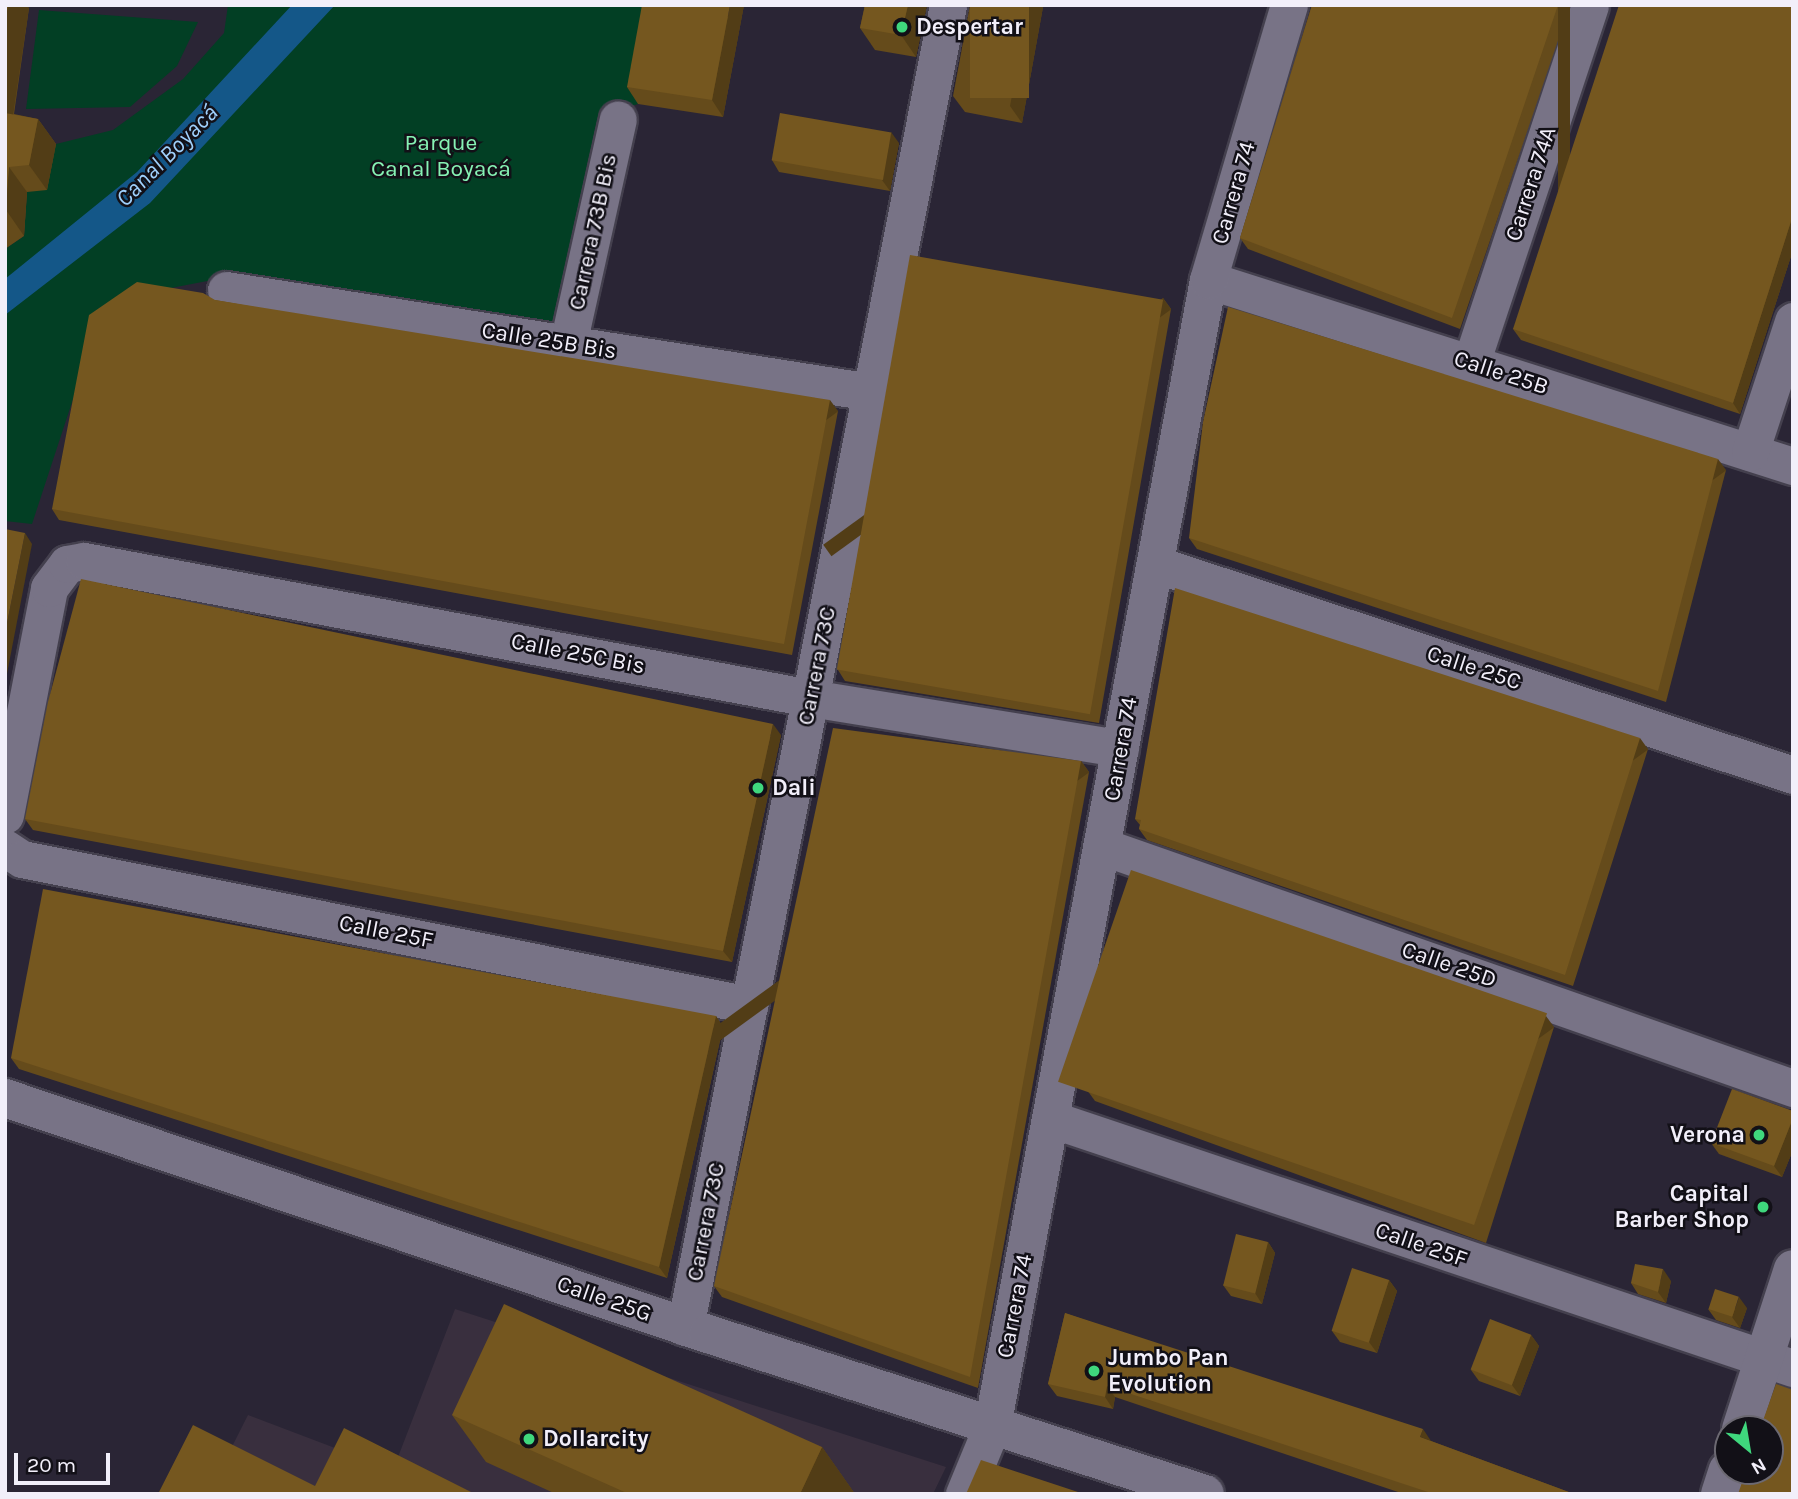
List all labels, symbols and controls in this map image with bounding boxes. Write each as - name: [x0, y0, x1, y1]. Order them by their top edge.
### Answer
- place label: Despertar: [916, 13, 1023, 41]
- marker: Despertar: [894, 19, 910, 35]
- water label: Canal Boyacá: [110, 99, 224, 213]
- street label: Carrera 74A: [1500, 123, 1562, 245]
- park label: Parque Canal Boyacá: [371, 129, 511, 183]
- street label: Carrera 74: [1206, 139, 1262, 247]
- street label: Carrera 73B Bis: [563, 151, 623, 313]
- street label: Calle 25B Bis: [480, 317, 618, 365]
- street label: Calle 25B: [1450, 345, 1552, 401]
- street label: Carrera 73C: [792, 604, 842, 728]
- street label: Calle 25C Bis: [509, 627, 647, 681]
- street label: Calle 25C: [1423, 640, 1525, 696]
- street label: Carrera 74: [1098, 695, 1144, 803]
- place label: Dali: [772, 774, 816, 802]
- marker: Dali: [750, 780, 766, 796]
- street label: Calle 25F: [337, 909, 435, 955]
- street label: Calle 25D: [1398, 936, 1500, 994]
- place label: Verona: [1670, 1121, 1745, 1149]
- marker: Verona: [1751, 1127, 1767, 1143]
- street label: Carrera 73C: [681, 1160, 731, 1284]
- place label: Capital Barber Shop: [1614, 1180, 1749, 1234]
- marker: Capital Barber Shop: [1755, 1199, 1771, 1215]
- street label: Calle 25F: [1371, 1216, 1471, 1274]
- street label: Carrera 74: [991, 1252, 1039, 1360]
- street label: Calle 25G: [553, 1270, 655, 1328]
- place label: Jumbo Pan Evolution: [1108, 1344, 1229, 1398]
- marker: Jumbo Pan Evolution: [1086, 1363, 1102, 1379]
- north arrow: [1714, 1415, 1784, 1485]
- place label: Dollarcity: [543, 1425, 649, 1453]
- marker: Dollarcity: [521, 1431, 537, 1447]
- scale bar: [18, 1440, 114, 1484]
- text: 20 m: [27, 1453, 76, 1477]
- text: N: [1747, 1454, 1770, 1479]

